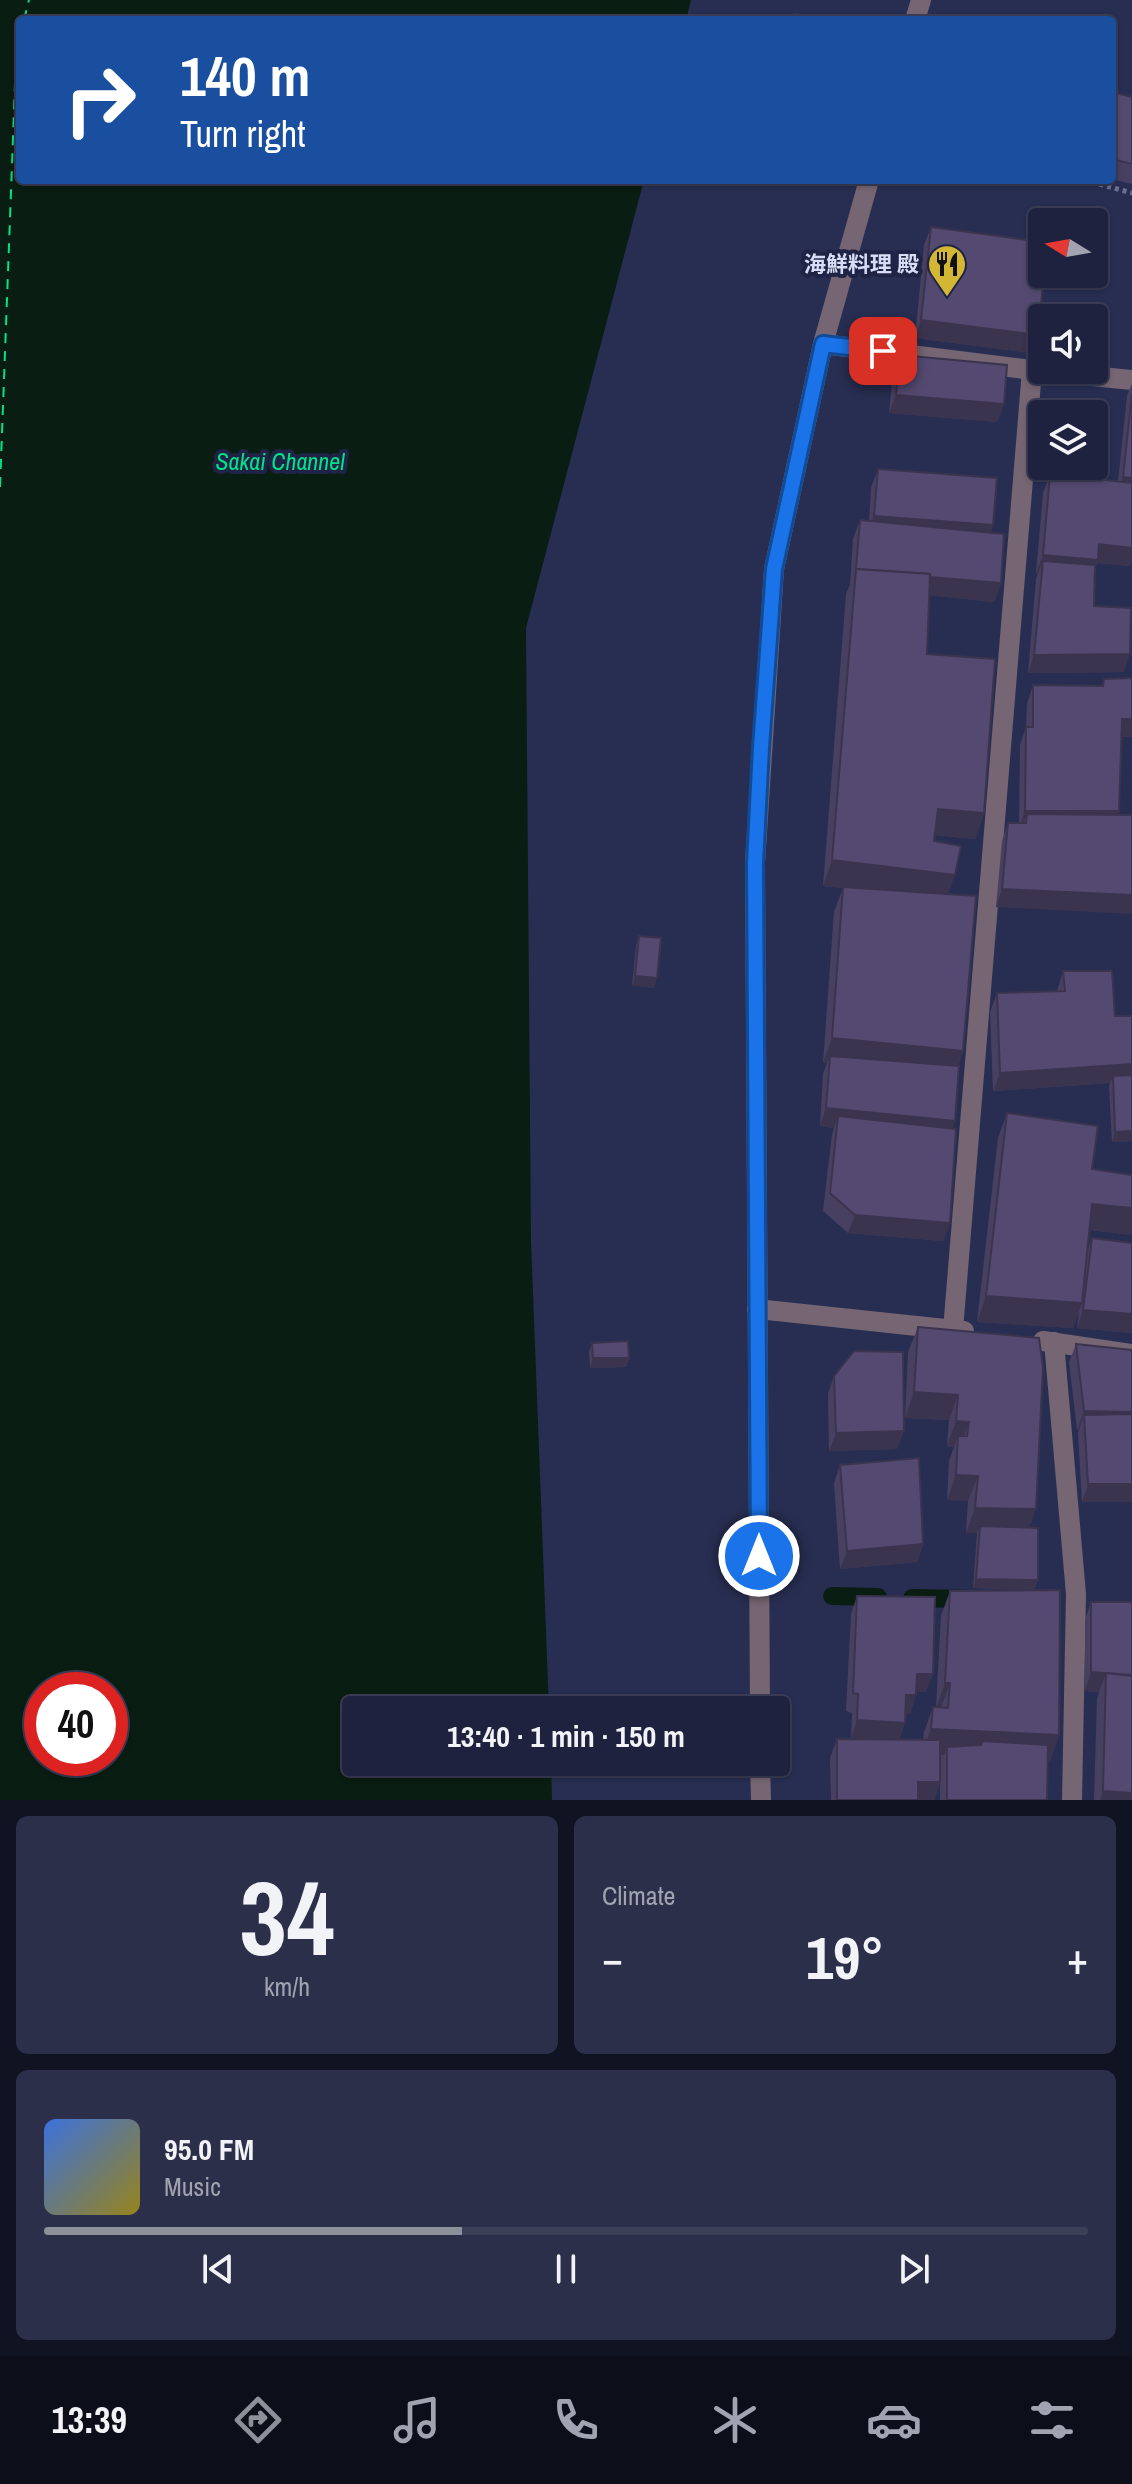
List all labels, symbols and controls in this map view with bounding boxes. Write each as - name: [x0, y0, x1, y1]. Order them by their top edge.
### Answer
- text: 140 m: [180, 38, 310, 113]
- icon: right: [48, 48, 152, 152]
- text: Turn right: [180, 110, 305, 158]
- north arrow: [1028, 208, 1108, 288]
- map controls: [1028, 208, 1108, 480]
- restaurant icon: 海鮮料理 殿: [926, 243, 968, 298]
- place label: 海鮮料理 殿: [804, 249, 919, 279]
- button: sound: [1028, 304, 1108, 384]
- pin: [849, 317, 917, 385]
- icon: arrive: [861, 329, 905, 373]
- button: layers: [1028, 400, 1108, 480]
- water label: Sakai Channel: [215, 445, 345, 477]
- position arrow: [717, 1514, 801, 1598]
- speed limit sign: 40: [24, 1672, 128, 1776]
- text: 13:40 · 1 min · 150 m: [447, 1716, 685, 1756]
- text: 34: [240, 1847, 334, 1987]
- text: Climate: [602, 1878, 675, 1913]
- text: 19°: [806, 1917, 884, 1998]
- text: −: [602, 1928, 623, 1988]
- text: +: [1067, 1928, 1088, 1988]
- text: km/h: [264, 1969, 310, 2004]
- text: 95.0 FM: [164, 2129, 254, 2169]
- text: Music: [164, 2169, 221, 2204]
- icon: previous: [196, 2247, 240, 2291]
- icon: pause: [544, 2247, 588, 2291]
- icon: next: [892, 2247, 936, 2291]
- icon: directions: [230, 2392, 286, 2448]
- icon: music: [389, 2392, 445, 2448]
- icon: phone: [548, 2392, 604, 2448]
- icon: climate: [707, 2392, 763, 2448]
- icon: car: [866, 2392, 922, 2448]
- icon: filters: [1024, 2392, 1080, 2448]
- text: 13:39: [51, 2396, 127, 2444]

